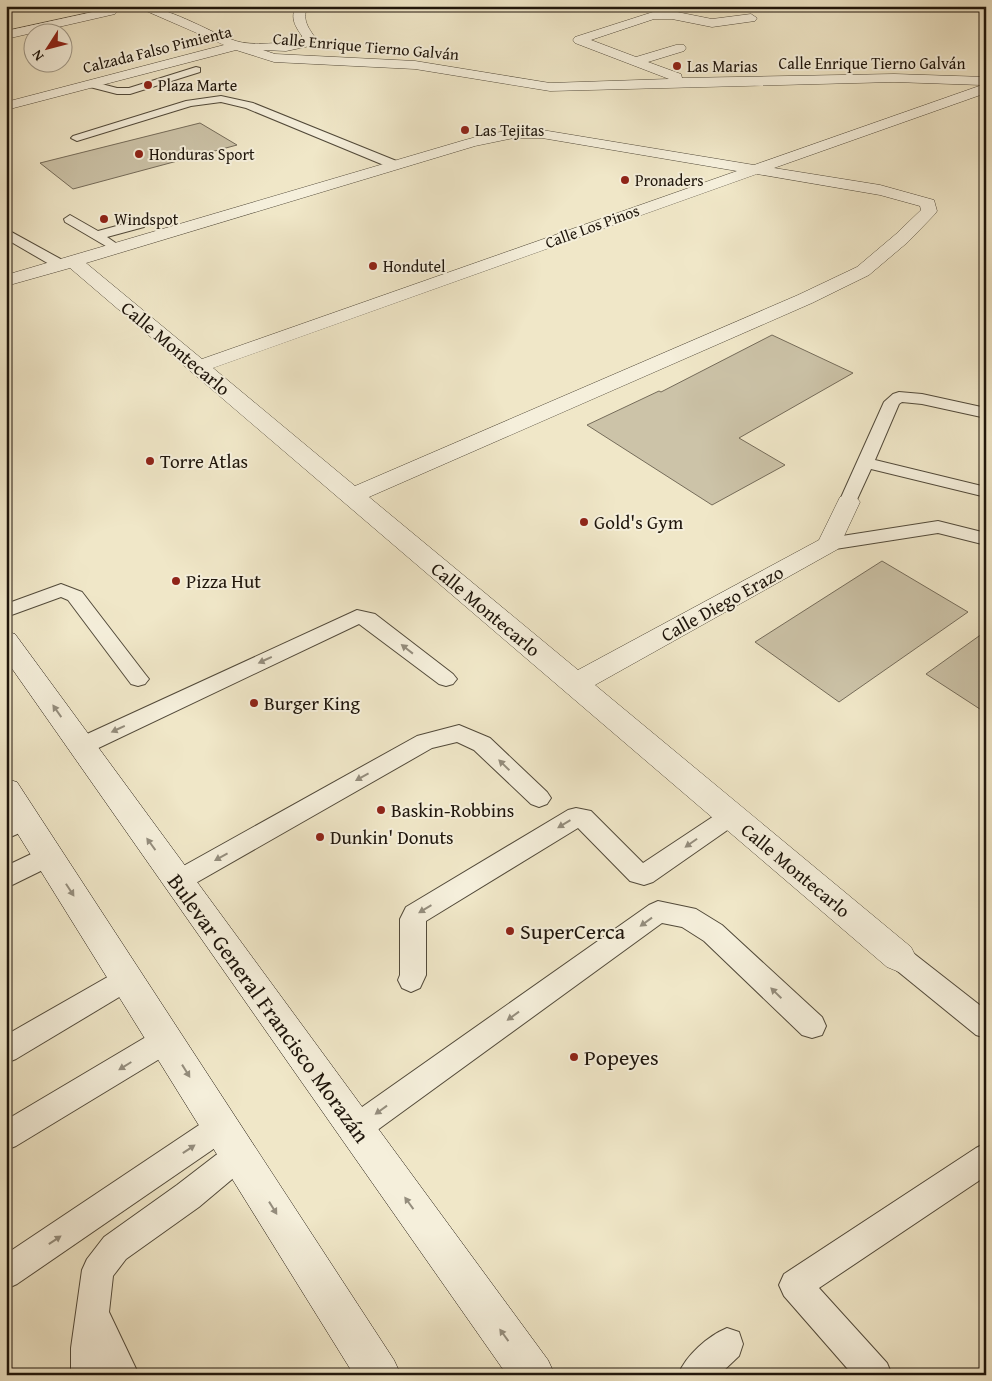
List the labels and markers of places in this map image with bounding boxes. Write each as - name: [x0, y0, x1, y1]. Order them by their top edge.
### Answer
- place label: Las Marias: [687, 54, 758, 78]
- marker: Las Marias: [671, 60, 683, 72]
- place label: Plaza Marte: [158, 73, 237, 97]
- marker: Plaza Marte: [142, 79, 154, 91]
- place label: Las Tejitas: [475, 118, 544, 142]
- marker: Las Tejitas: [459, 124, 471, 136]
- place label: Honduras Sport: [149, 142, 255, 166]
- marker: Honduras Sport: [133, 148, 145, 160]
- place label: Pronaders: [635, 168, 704, 192]
- marker: Pronaders: [619, 174, 631, 186]
- place label: Windspot: [114, 207, 179, 231]
- marker: Windspot: [98, 213, 110, 225]
- place label: Hondutel: [383, 254, 446, 278]
- marker: Hondutel: [367, 260, 379, 272]
- place label: Torre Atlas: [160, 447, 248, 475]
- marker: Torre Atlas: [144, 455, 156, 467]
- place label: Gold's Gym: [594, 508, 684, 536]
- marker: Gold's Gym: [578, 516, 590, 528]
- place label: Pizza Hut: [186, 567, 261, 595]
- marker: Pizza Hut: [170, 575, 182, 587]
- place label: Burger King: [264, 689, 361, 717]
- marker: Burger King: [248, 697, 260, 709]
- place label: Baskin-Robbins: [391, 796, 514, 824]
- marker: Baskin-Robbins: [375, 804, 387, 816]
- place label: Dunkin' Donuts: [330, 823, 454, 851]
- marker: Dunkin' Donuts: [314, 831, 326, 843]
- place label: SuperCerca: [520, 915, 626, 947]
- marker: SuperCerca: [504, 925, 516, 937]
- place label: Popeyes: [584, 1041, 659, 1073]
- marker: Popeyes: [568, 1051, 580, 1063]

